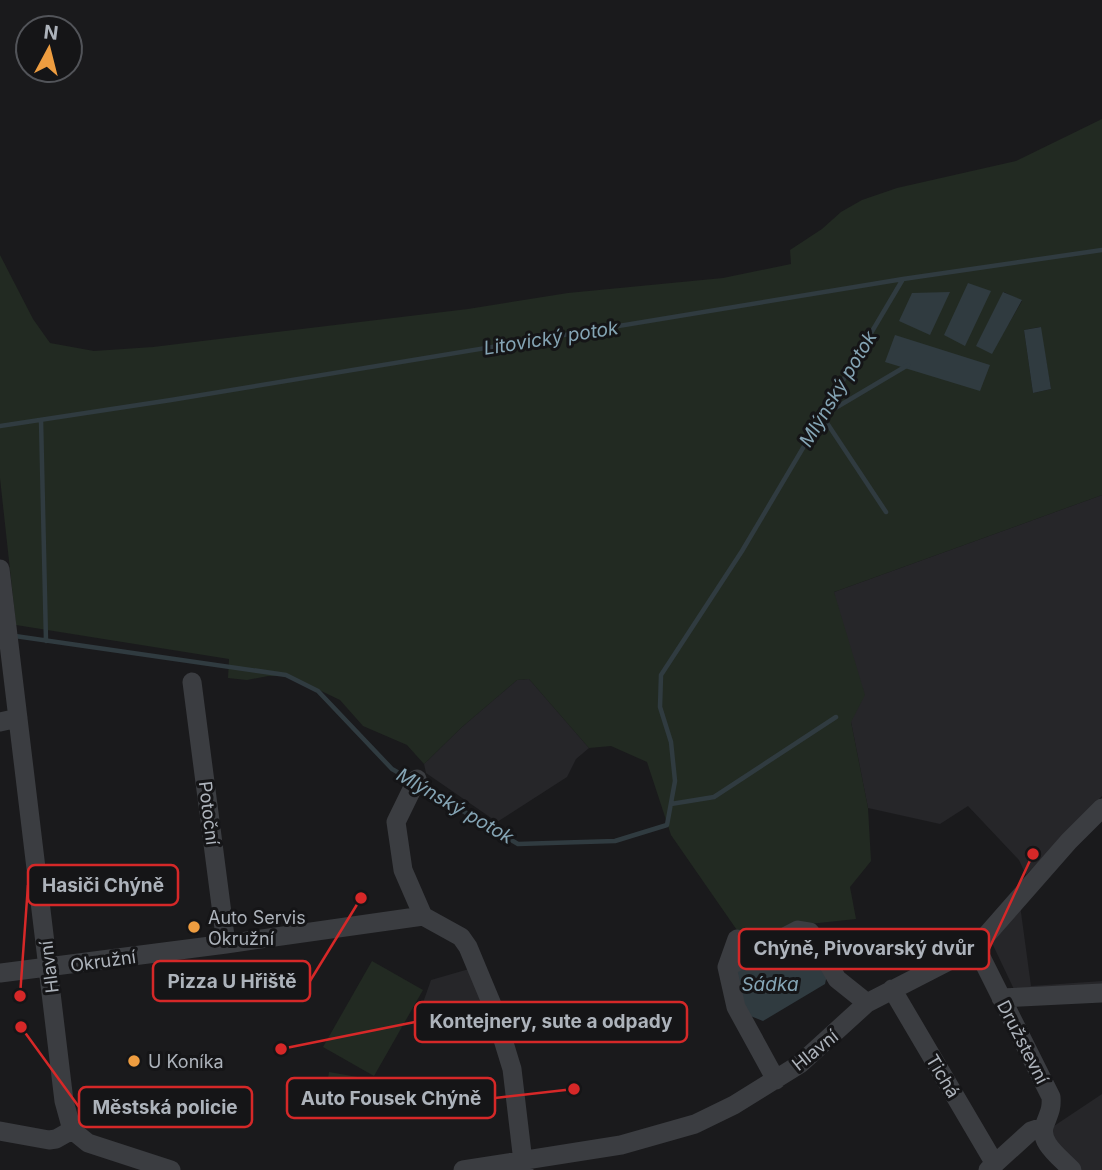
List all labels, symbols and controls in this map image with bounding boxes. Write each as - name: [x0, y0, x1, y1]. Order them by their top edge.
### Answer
- north arrow: [14, 14, 84, 84]
- text: N: [42, 20, 60, 45]
- water label: Litovický potok: [482, 316, 621, 360]
- water label: Mlýnský potok: [794, 326, 882, 451]
- water label: Mlýnský potok: [392, 763, 518, 849]
- street label: Potoční: [195, 780, 223, 847]
- callout: Hasiči Chýně: [28, 865, 178, 905]
- text: Hasiči Chýně: [42, 874, 164, 897]
- place label: Auto Servis Okružní: [208, 907, 306, 949]
- marker: Auto Servis Okružní: [186, 919, 202, 935]
- callout: Chýně, Pivovarský dvůr: [739, 929, 989, 969]
- text: Chýně, Pivovarský dvůr: [753, 937, 975, 960]
- street label: Hlavní: [35, 939, 63, 994]
- street label: Okružní: [69, 946, 138, 976]
- callout: Pizza U Hřiště: [153, 961, 310, 1001]
- text: Pizza U Hřiště: [167, 970, 297, 993]
- water label: Sádka: [741, 973, 799, 996]
- street label: Družstevní: [993, 997, 1053, 1088]
- callout: Kontejnery, sute a odpady: [415, 1002, 687, 1042]
- text: Kontejnery, sute a odpady: [430, 1010, 673, 1033]
- street label: Hlavní: [788, 1025, 843, 1075]
- street label: Tichá: [922, 1050, 964, 1102]
- place label: U Koníka: [148, 1051, 224, 1072]
- marker: U Koníka: [126, 1053, 142, 1069]
- callout: Auto Fousek Chýně: [287, 1078, 495, 1118]
- callout: Městská policie: [79, 1087, 252, 1127]
- text: Auto Fousek Chýně: [301, 1087, 481, 1110]
- text: Městská policie: [92, 1096, 238, 1119]

